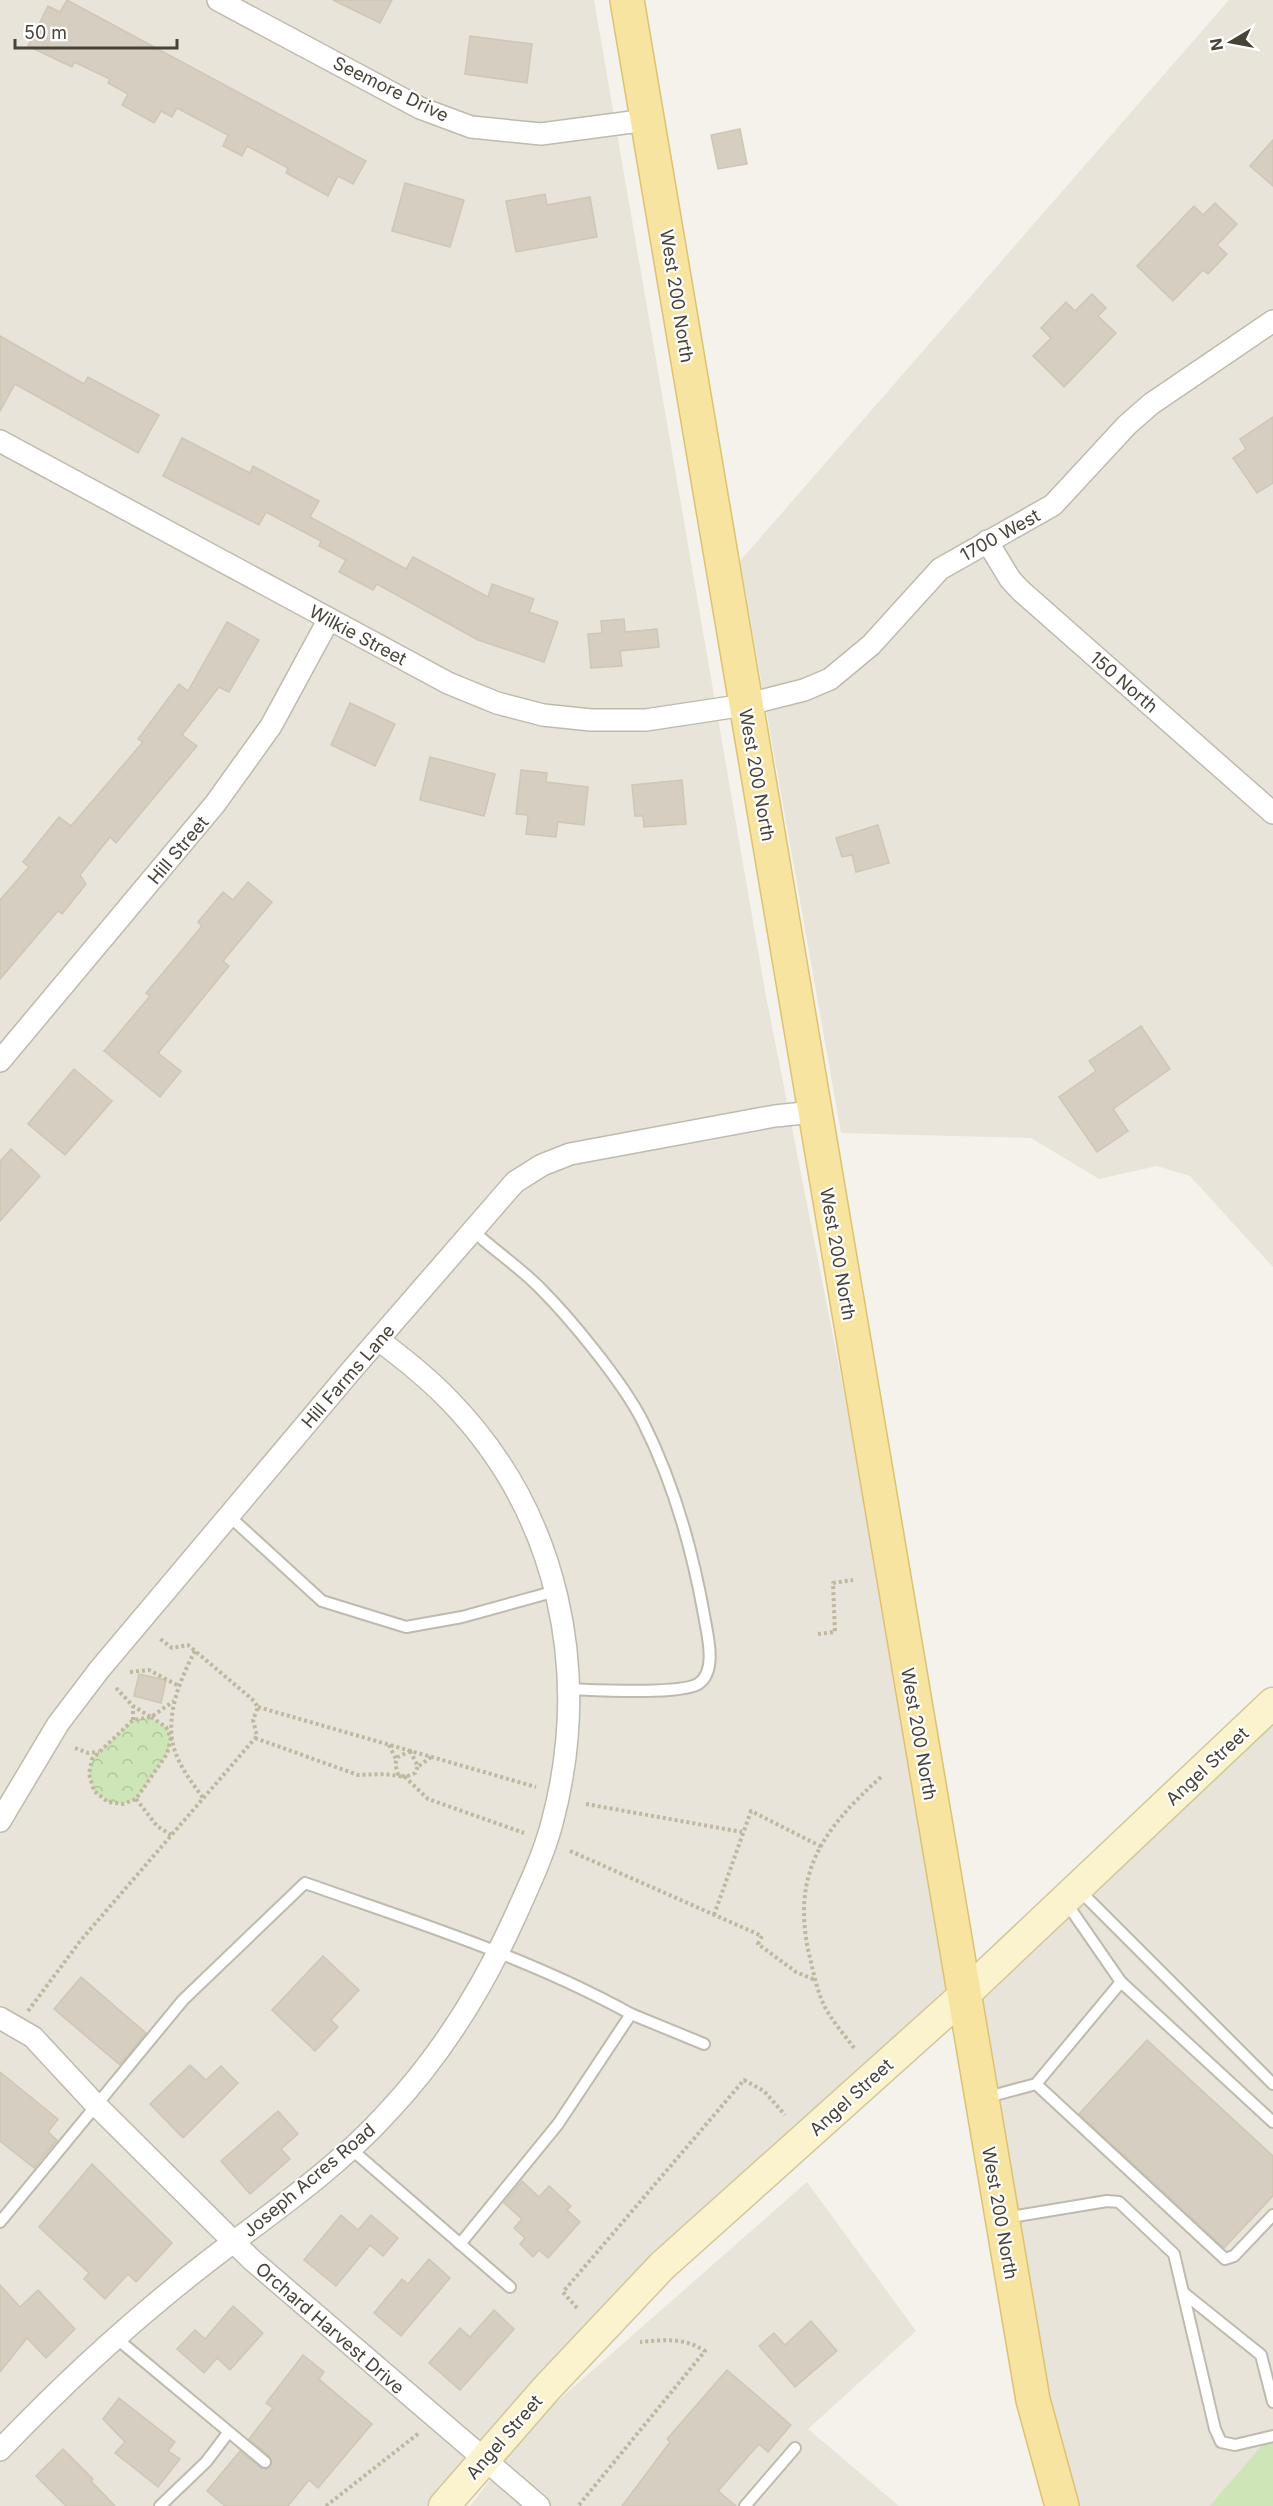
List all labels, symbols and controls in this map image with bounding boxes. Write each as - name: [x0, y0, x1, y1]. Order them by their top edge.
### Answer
- scale bar: [15, 12, 177, 50]
- north arrow: [1201, 12, 1261, 72]
- text: 50 m: [24, 22, 67, 43]
- text: N: [1205, 37, 1227, 52]
- street label: Seemore Drive: [330, 52, 452, 126]
- street label: West 200 North: [656, 228, 698, 364]
- street label: 1700 West: [957, 505, 1044, 565]
- street label: Wilkie Street: [306, 601, 410, 669]
- street label: 150 North: [1086, 647, 1162, 717]
- street label: West 200 North: [735, 707, 779, 843]
- street label: Hill Street: [144, 812, 213, 888]
- street label: West 200 North: [816, 1186, 860, 1322]
- street label: Hill Farms Lane: [297, 1320, 399, 1432]
- street label: West 200 North: [897, 1666, 941, 1802]
- street label: Angel Street: [1162, 1723, 1253, 1809]
- street label: Angel Street: [805, 2054, 897, 2140]
- street label: Joseph Acres Road: [239, 2119, 379, 2241]
- street label: West 200 North: [978, 2145, 1022, 2281]
- street label: Orchard Harvest Drive: [252, 2258, 408, 2398]
- street label: Angel Street: [462, 2390, 546, 2483]

